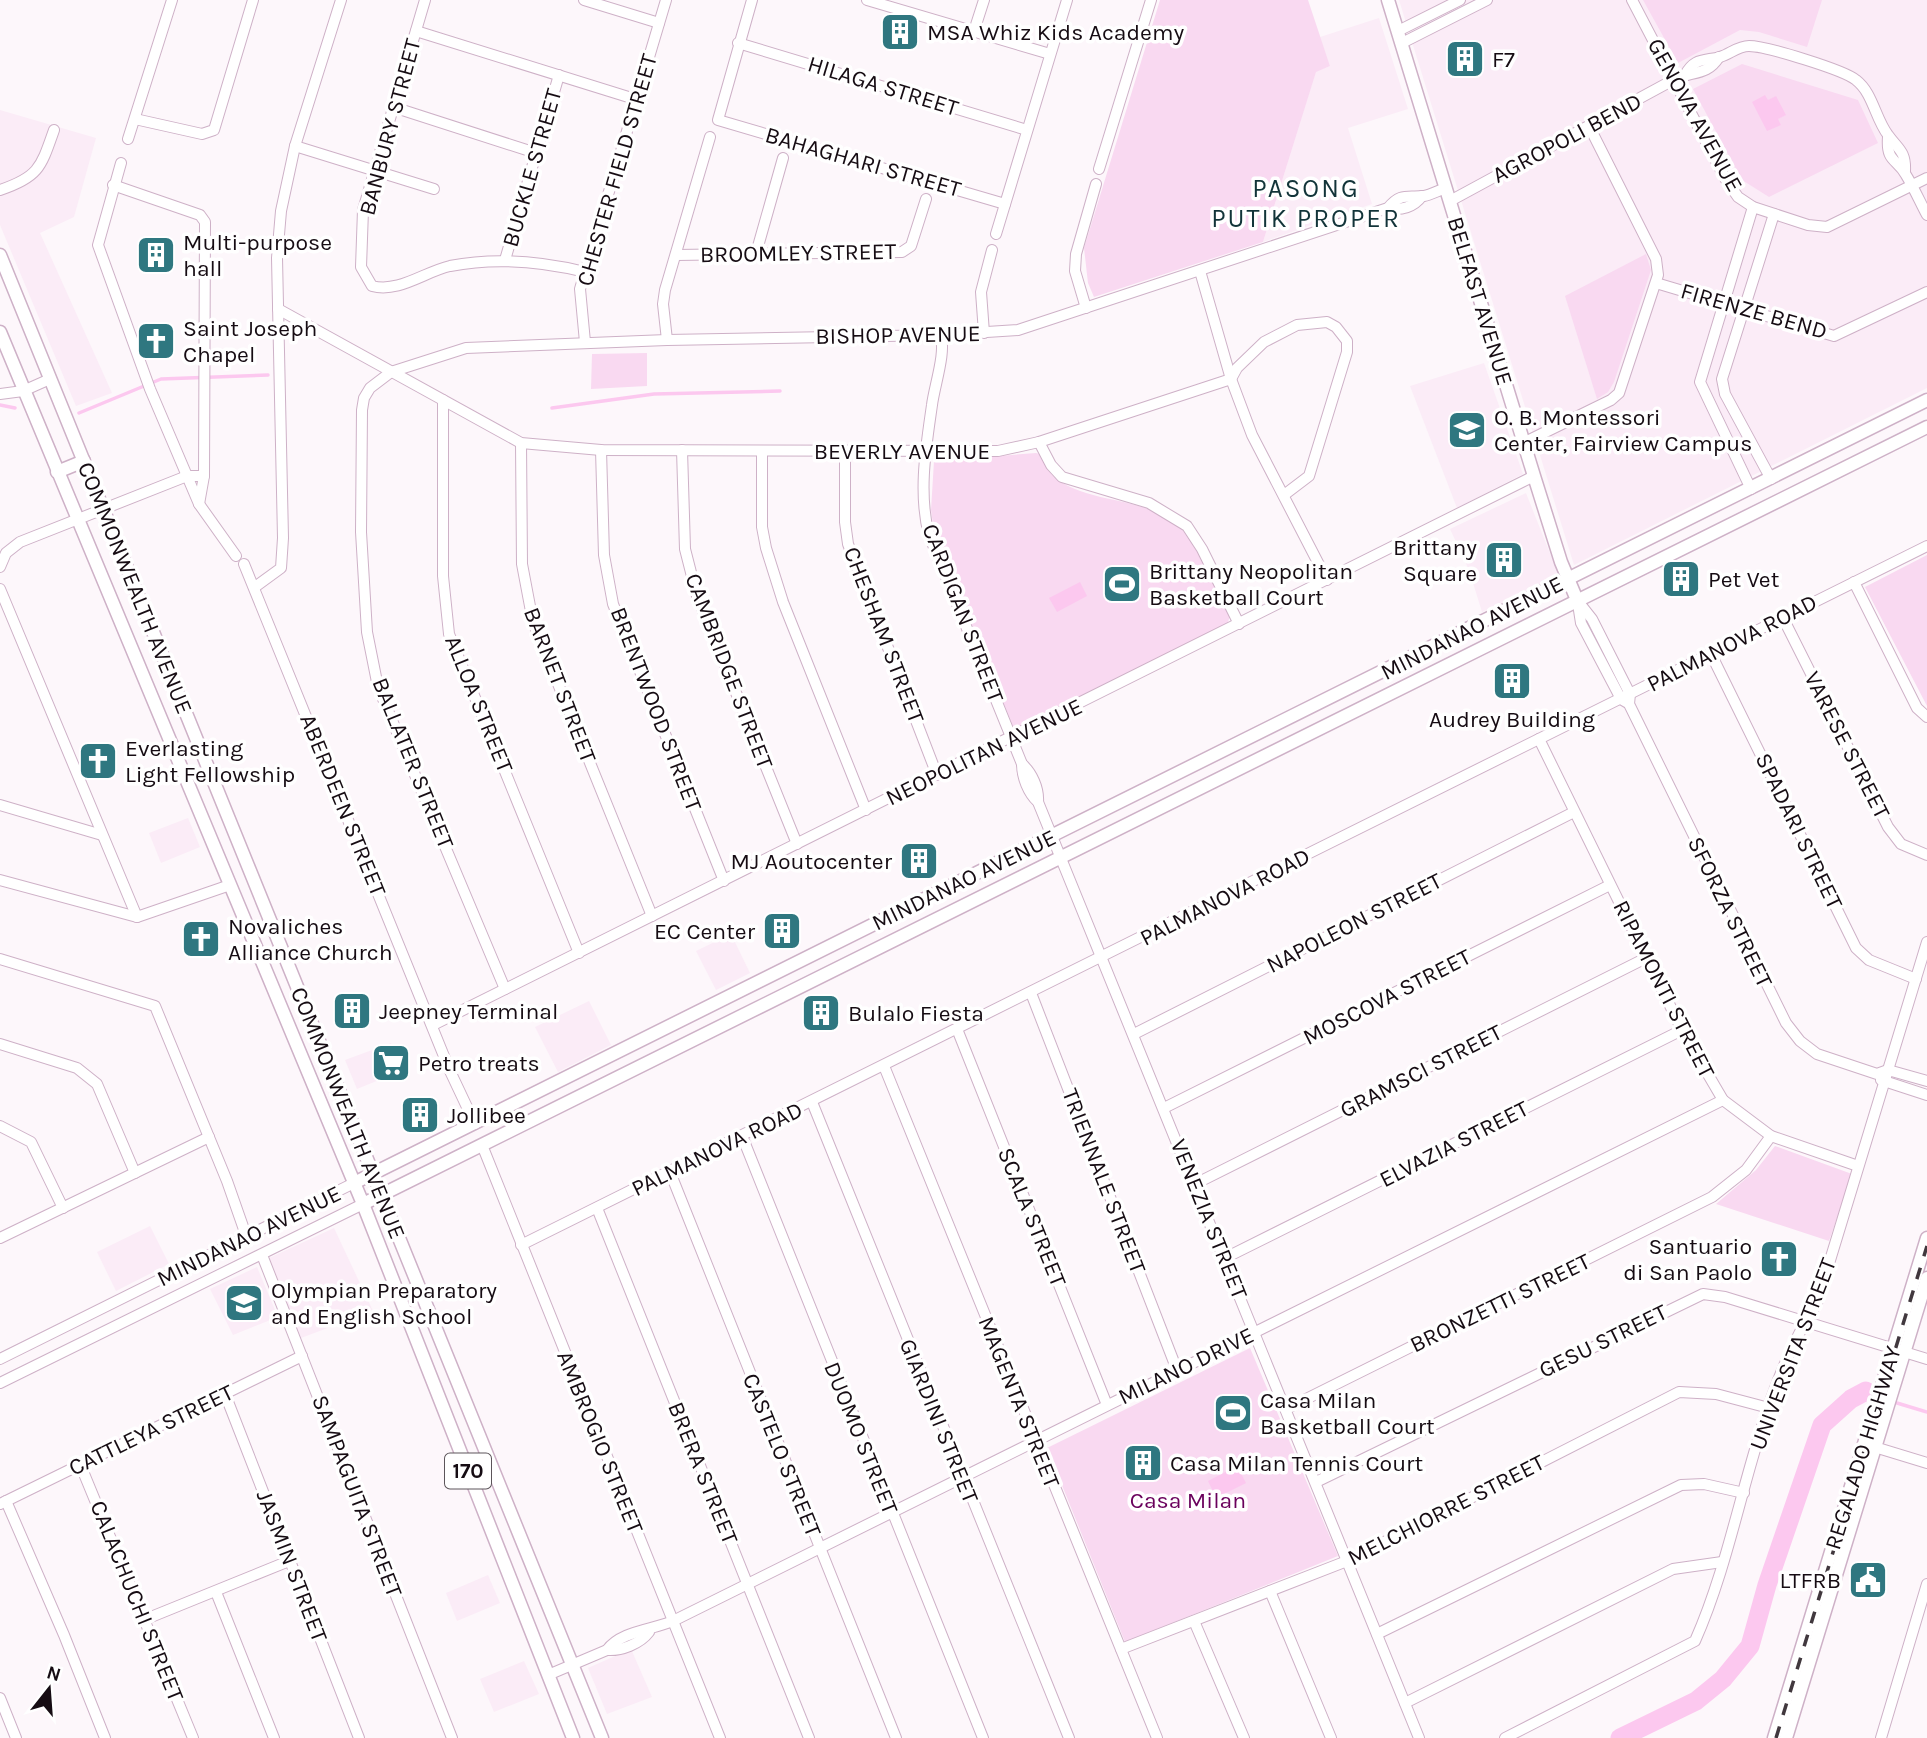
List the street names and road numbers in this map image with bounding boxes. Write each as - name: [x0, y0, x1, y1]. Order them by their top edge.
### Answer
- street label: GENOVA AVENUE: [1642, 34, 1748, 196]
- street label: BANBURY STREET: [353, 35, 427, 218]
- street label: CHESTER FIELD STREET: [571, 50, 663, 289]
- street label: HILAGA STREET: [804, 50, 962, 122]
- street label: BUCKLE STREET: [497, 85, 568, 250]
- street label: AGROPOLI BEND: [1488, 87, 1646, 189]
- street label: BAHAGHARI STREET: [762, 121, 964, 203]
- street label: BELFAST AVENUE: [1442, 213, 1518, 389]
- street label: BROOMLEY STREET: [700, 238, 897, 268]
- street label: FIRENZE BEND: [1678, 277, 1830, 345]
- street label: BISHOP AVENUE: [815, 320, 981, 350]
- street label: BEVERLY AVENUE: [814, 438, 990, 465]
- street label: COMMONWEALTH AVENUE: [72, 458, 198, 718]
- street label: CARDIGAN STREET: [917, 520, 1010, 707]
- street label: CHESHAM STREET: [838, 543, 930, 727]
- street label: CAMBRIDGE STREET: [679, 570, 779, 773]
- street label: MINDANAO AVENUE: [1376, 570, 1568, 686]
- street label: PALMANOVA ROAD: [1643, 589, 1821, 697]
- street label: BRENTWOOD STREET: [605, 603, 708, 815]
- street label: BARNET STREET: [518, 604, 602, 767]
- street label: ALLOA STREET: [439, 632, 519, 777]
- street label: VARESE STREET: [1798, 667, 1896, 824]
- street label: BALLATER STREET: [366, 674, 460, 853]
- street label: NEOPOLITAN AVENUE: [881, 693, 1087, 811]
- street label: ABERDEEN STREET: [294, 710, 392, 900]
- street label: SPADARI STREET: [1750, 749, 1849, 914]
- street label: MINDANAO AVENUE: [868, 824, 1060, 936]
- street label: SFORZA STREET: [1682, 832, 1778, 992]
- street label: PALMANOVA ROAD: [1136, 843, 1314, 951]
- street label: NAPOLEON STREET: [1262, 867, 1447, 979]
- street label: RIPAMONTI STREET: [1607, 896, 1721, 1083]
- street label: MOSCOVA STREET: [1299, 943, 1476, 1051]
- street label: COMMONWEALTH AVENUE: [285, 983, 411, 1243]
- street label: GRAMSCI STREET: [1335, 1018, 1507, 1124]
- street label: TRIENNALE STREET: [1056, 1085, 1152, 1278]
- street label: ELVAZIA STREET: [1375, 1095, 1533, 1193]
- street label: PALMANOVA ROAD: [627, 1096, 807, 1202]
- street label: VENEZIA STREET: [1165, 1135, 1254, 1303]
- street label: SCALA STREET: [992, 1144, 1072, 1291]
- street label: MINDANAO AVENUE: [153, 1180, 345, 1292]
- street label: BRONZETTI STREET: [1405, 1247, 1595, 1358]
- street label: UNIVERSITA STREET: [1744, 1254, 1842, 1454]
- street label: GESU STREET: [1535, 1298, 1672, 1384]
- street label: MAGENTA STREET: [972, 1312, 1066, 1492]
- street label: MILANO DRIVE: [1114, 1322, 1258, 1410]
- street label: GIARDINI STREET: [894, 1335, 984, 1507]
- street label: REGALADO HIGHWAY: [1819, 1343, 1907, 1553]
- street label: AMBROGIO STREET: [551, 1347, 649, 1538]
- street label: DUOMO STREET: [818, 1358, 904, 1518]
- street label: CASTELO STREET: [737, 1369, 827, 1541]
- street label: CATTLEYA STREET: [64, 1378, 238, 1482]
- street label: SAMPAGUITA STREET: [306, 1391, 408, 1601]
- street label: BRERA STREET: [662, 1398, 744, 1548]
- street label: MELCHIORRE STREET: [1343, 1448, 1549, 1571]
- road number: 170: [445, 1454, 491, 1488]
- street label: JASMIN STREET: [251, 1486, 334, 1646]
- street label: CALACHUCHI STREET: [84, 1497, 190, 1706]

